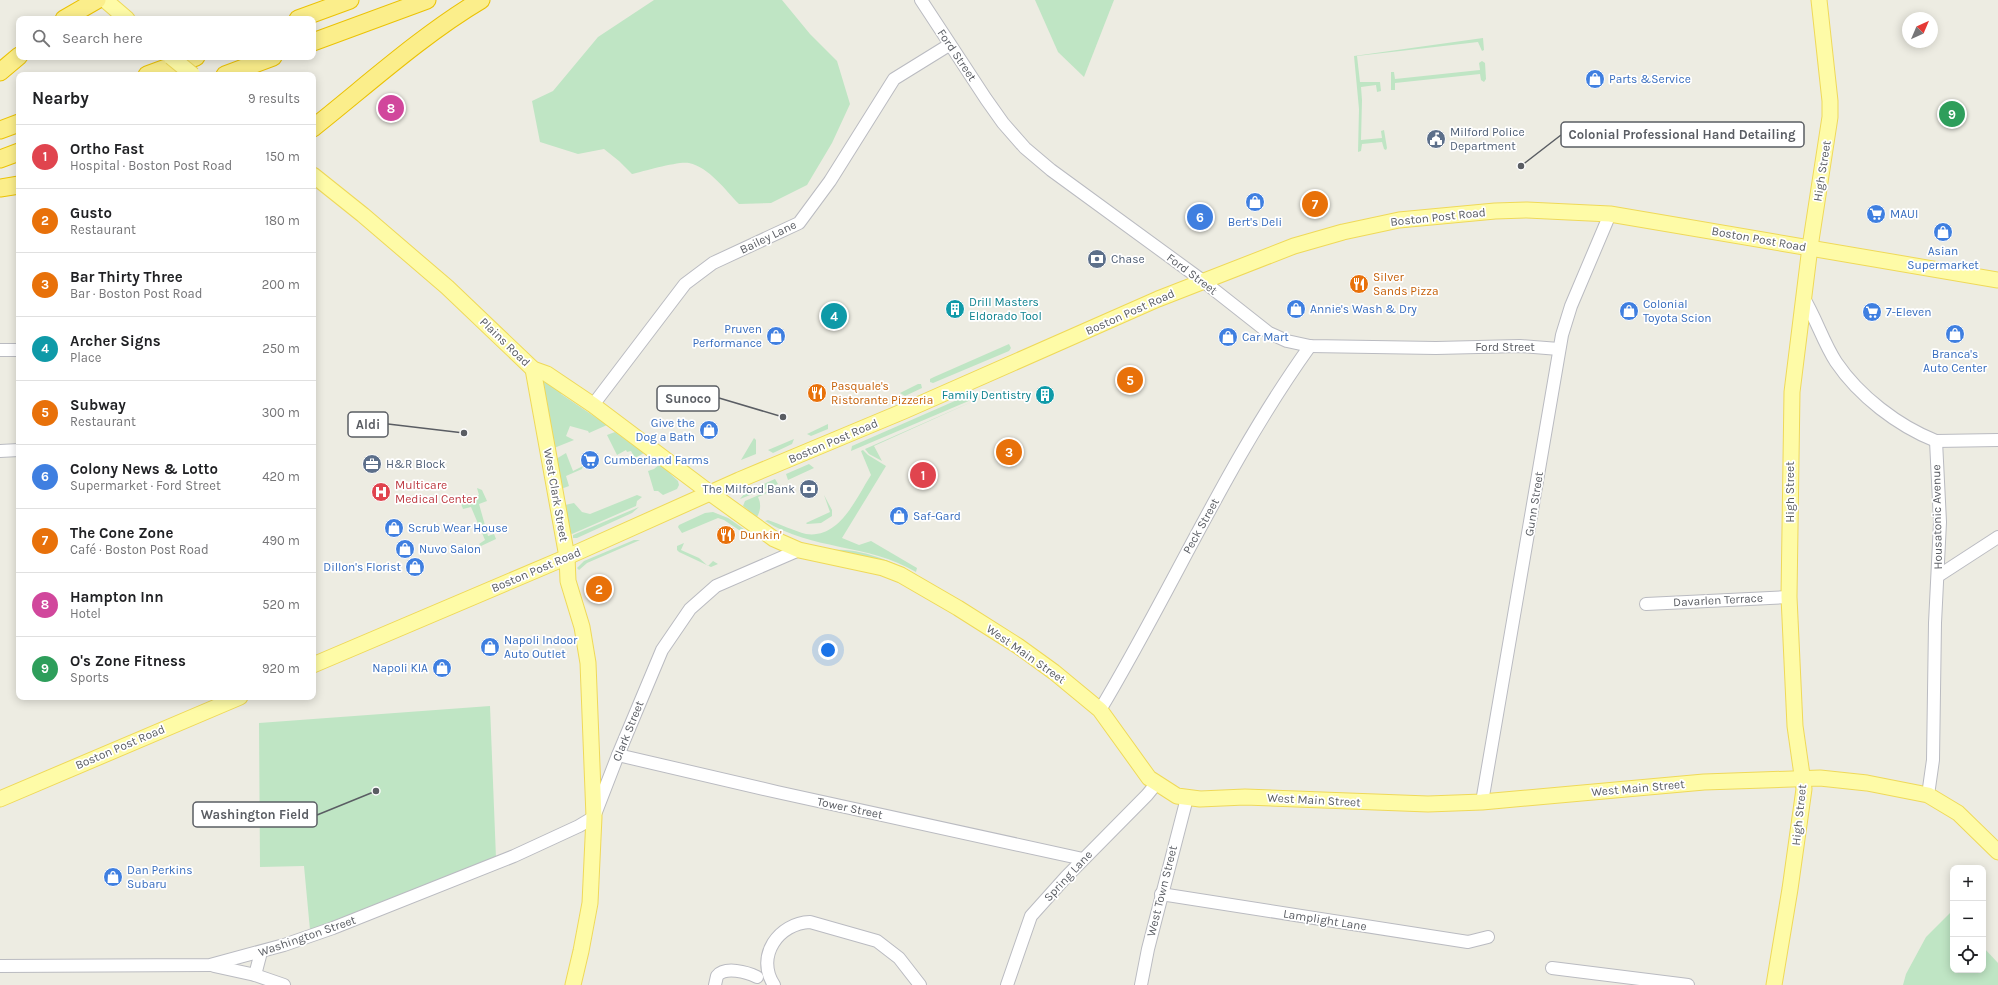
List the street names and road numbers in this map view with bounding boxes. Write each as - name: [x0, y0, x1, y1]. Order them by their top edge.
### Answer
- street label: Ford Street: [934, 26, 980, 84]
- street label: High Street: [1810, 139, 1834, 202]
- street label: Boston Post Road: [1390, 205, 1486, 229]
- street label: Bailey Lane: [737, 217, 799, 257]
- street label: Boston Post Road: [1711, 224, 1807, 254]
- street label: Ford Street: [1164, 250, 1220, 298]
- street label: Boston Post Road: [1083, 286, 1177, 338]
- street label: Plains Road: [477, 315, 533, 369]
- street label: Ford Street: [1475, 340, 1535, 354]
- street label: Boston Post Road: [786, 416, 880, 466]
- street label: West Clark Street: [541, 447, 571, 543]
- street label: High Street: [1783, 461, 1797, 523]
- street label: Housatonic Avenue: [1929, 464, 1945, 570]
- street label: Gunn Street: [1522, 470, 1546, 537]
- street label: Peck Street: [1180, 495, 1222, 556]
- street label: Boston Post Road: [489, 545, 583, 595]
- street label: Davarlen Terrace: [1673, 591, 1763, 609]
- street label: West Main Street: [984, 621, 1069, 687]
- street label: Clark Street: [609, 698, 647, 763]
- street label: Boston Post Road: [73, 722, 167, 772]
- street label: West Main Street: [1591, 777, 1686, 799]
- street label: High Street: [1789, 783, 1809, 846]
- street label: West Main Street: [1267, 791, 1362, 809]
- street label: Tower Street: [816, 794, 885, 822]
- street label: West Town Street: [1144, 843, 1180, 938]
- street label: Spring Lane: [1041, 848, 1095, 904]
- street label: Lamplight Lane: [1282, 906, 1368, 934]
- street label: Washington Street: [256, 913, 358, 959]

